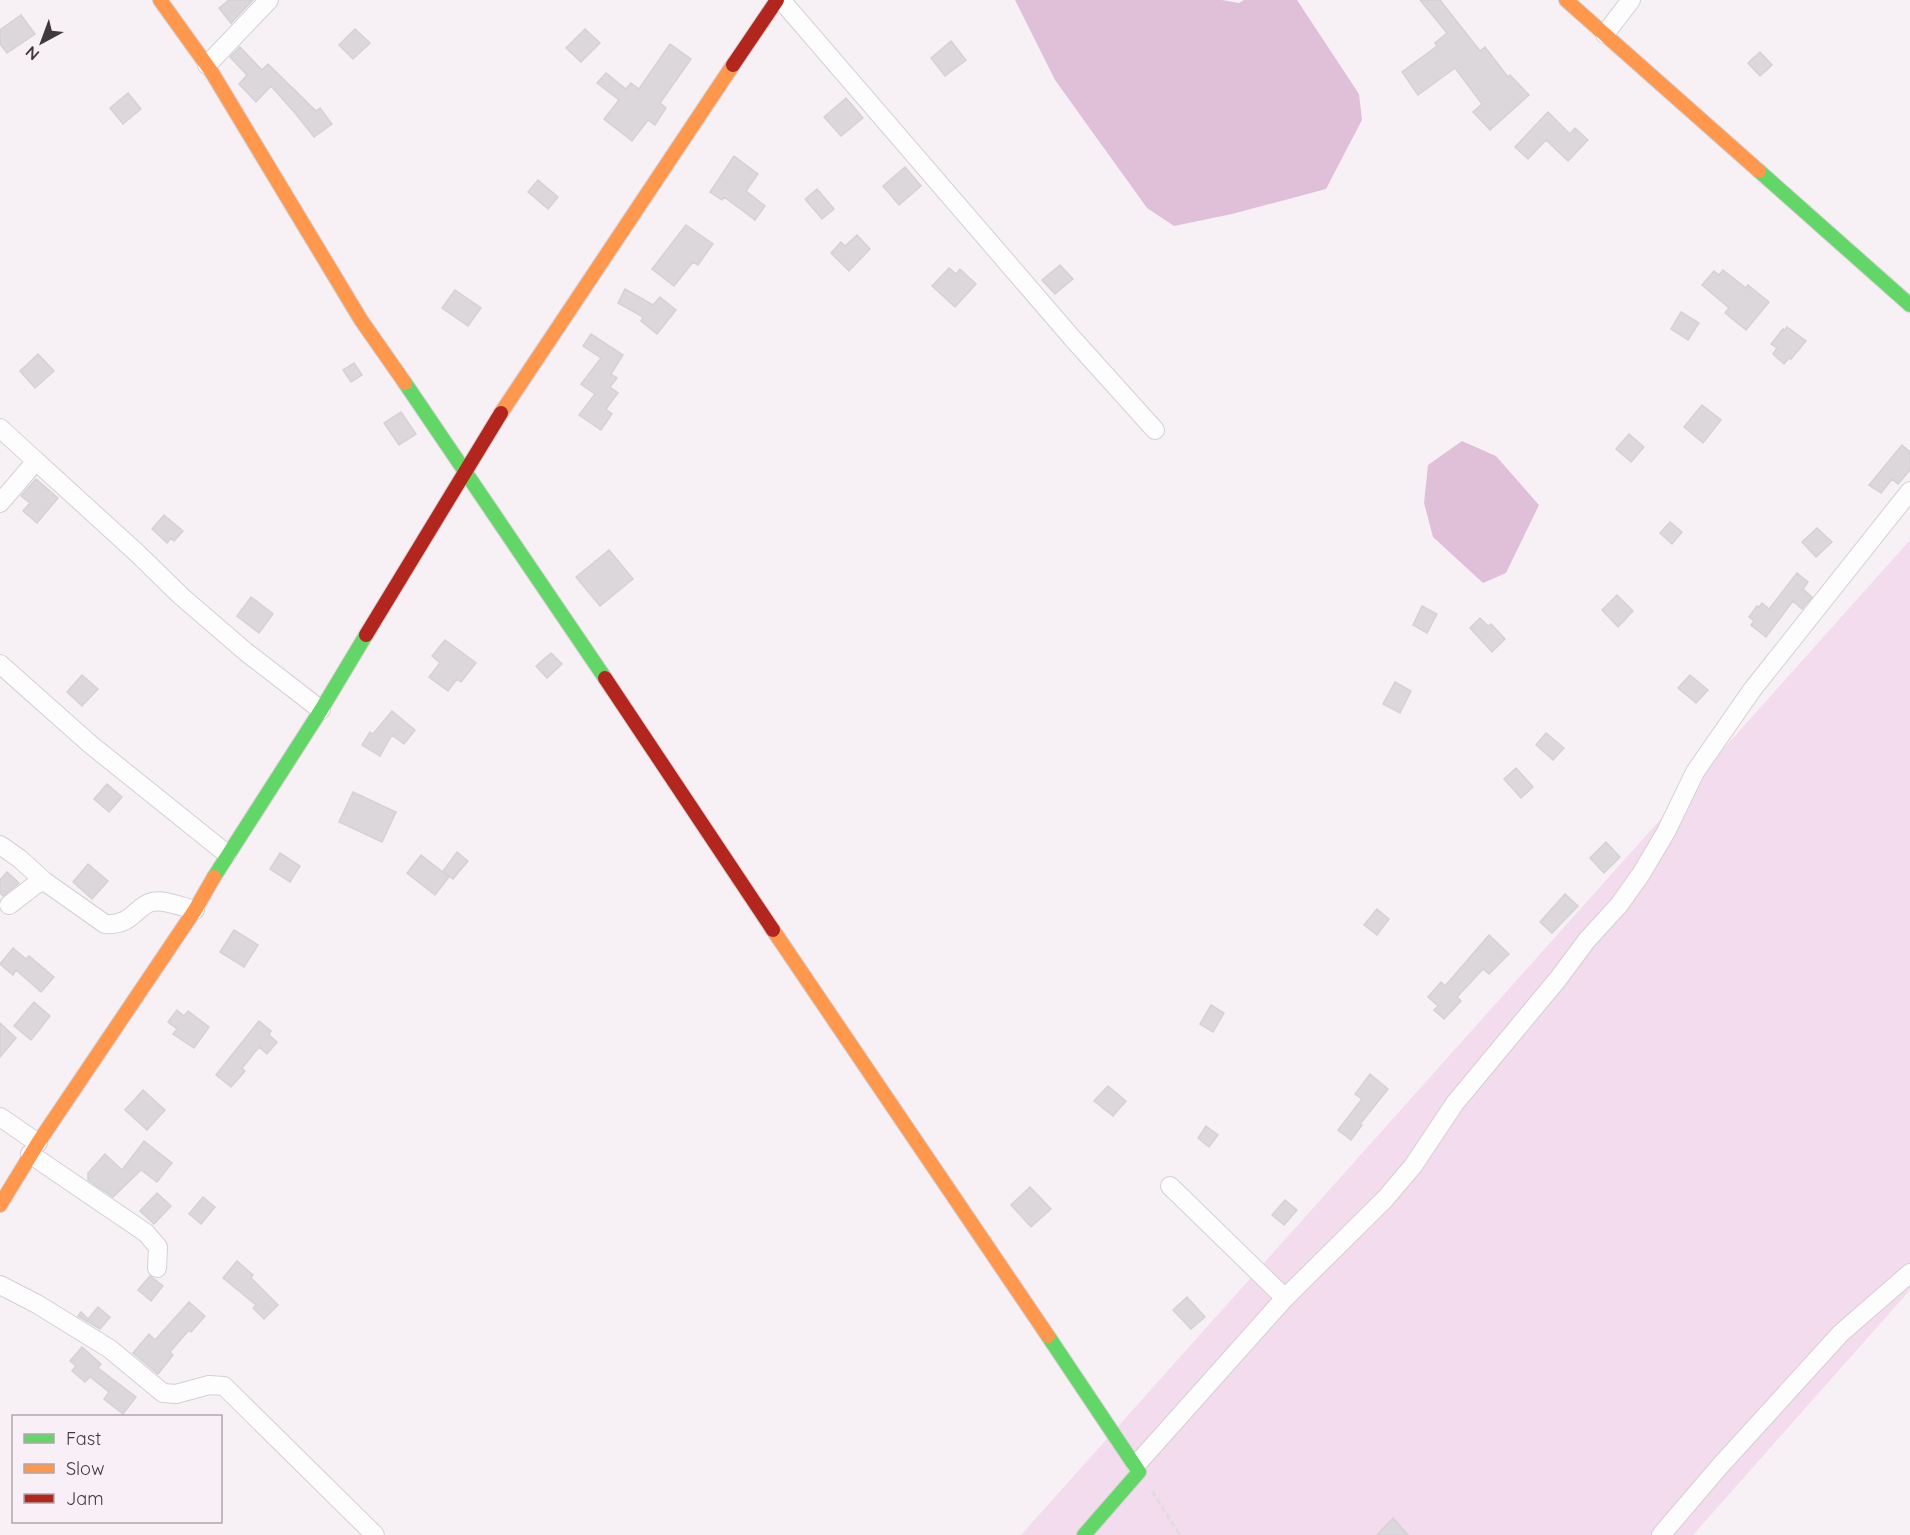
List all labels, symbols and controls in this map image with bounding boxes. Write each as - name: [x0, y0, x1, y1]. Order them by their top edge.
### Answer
- north arrow: [12, 12, 72, 72]
- text: N: [21, 42, 43, 65]
- legend: [12, 1415, 222, 1523]
- text: Fast: [66, 1427, 101, 1450]
- text: Slow: [66, 1457, 104, 1480]
- text: Jam: [66, 1487, 104, 1510]

